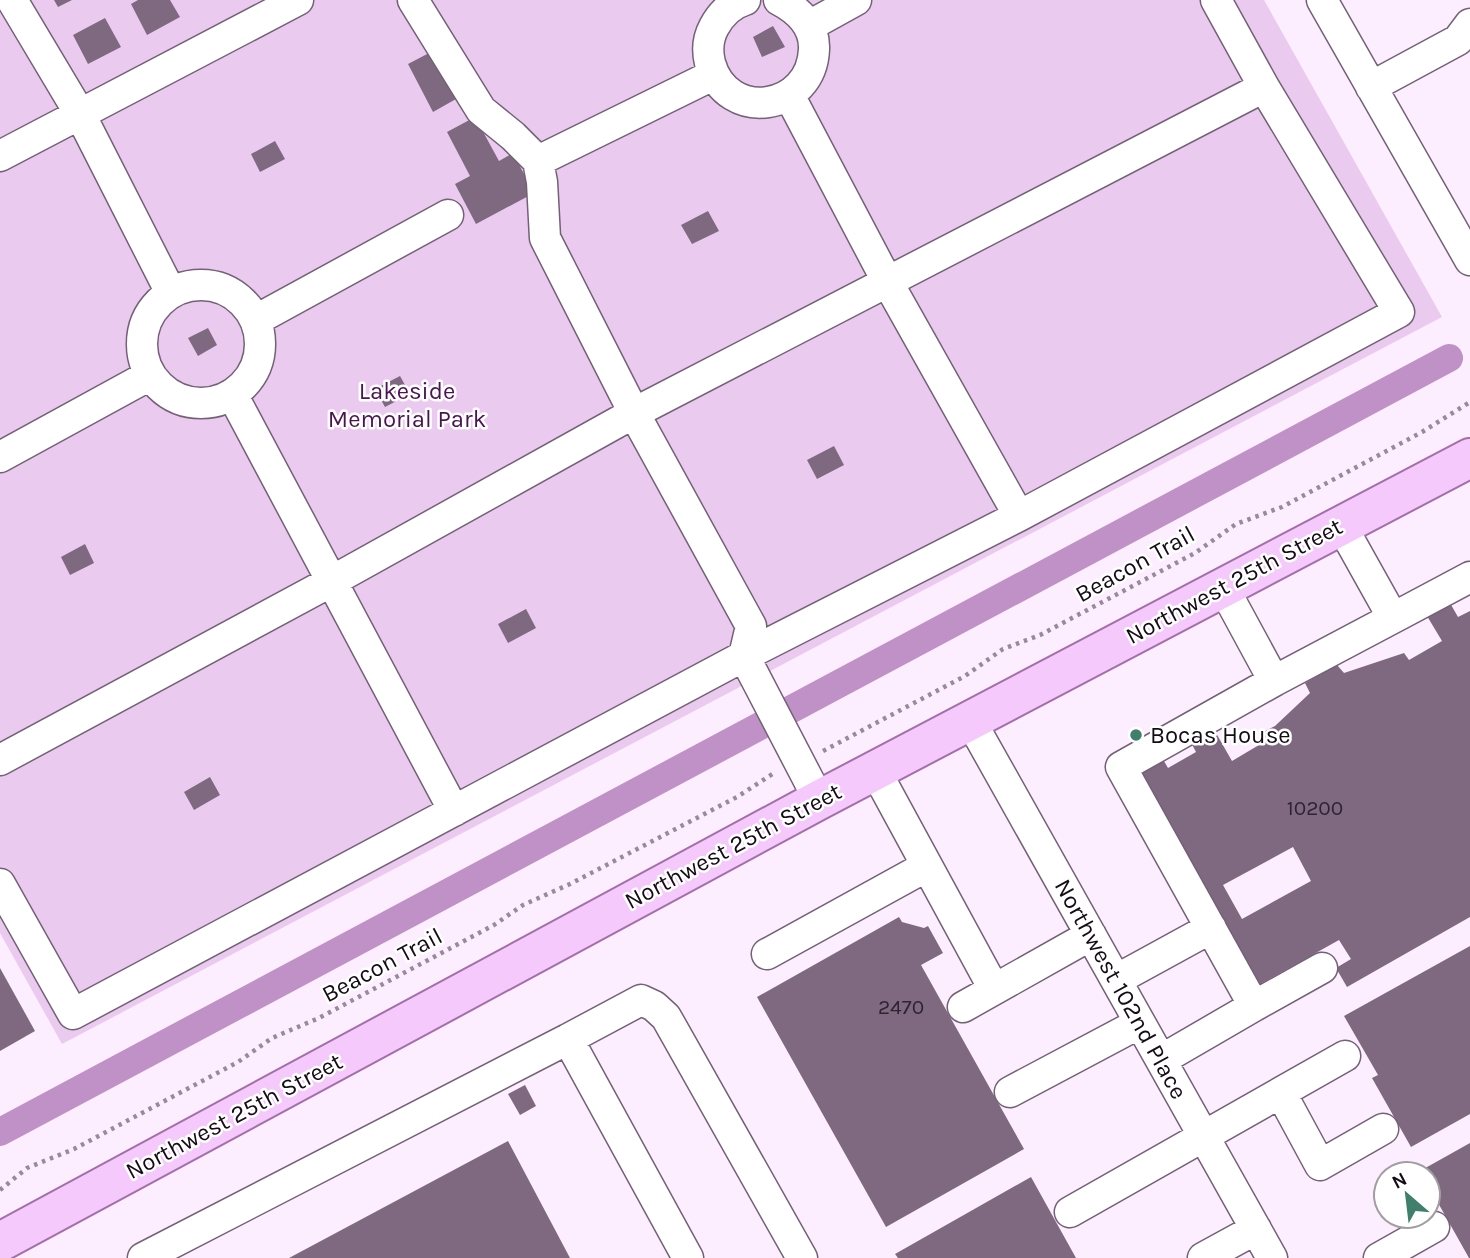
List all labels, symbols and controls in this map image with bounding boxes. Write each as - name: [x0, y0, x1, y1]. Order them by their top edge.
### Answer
- park label: Lakeside Memorial Park: [328, 377, 486, 433]
- street label: Northwest 25th Street: [1121, 512, 1347, 650]
- street label: Beacon Trail: [1070, 520, 1200, 608]
- place label: Bocas House: [1150, 721, 1291, 749]
- marker: Bocas House: [1128, 727, 1144, 743]
- street label: Northwest 25th Street: [620, 777, 846, 915]
- house number: 10200: [1287, 796, 1343, 820]
- street label: Northwest 102nd Place: [1049, 874, 1193, 1104]
- street label: Beacon Trail: [317, 922, 447, 1008]
- house number: 2470: [878, 995, 924, 1019]
- street label: Northwest 25th Street: [121, 1047, 347, 1185]
- north arrow: [1372, 1160, 1442, 1230]
- text: N: [1388, 1168, 1411, 1194]

